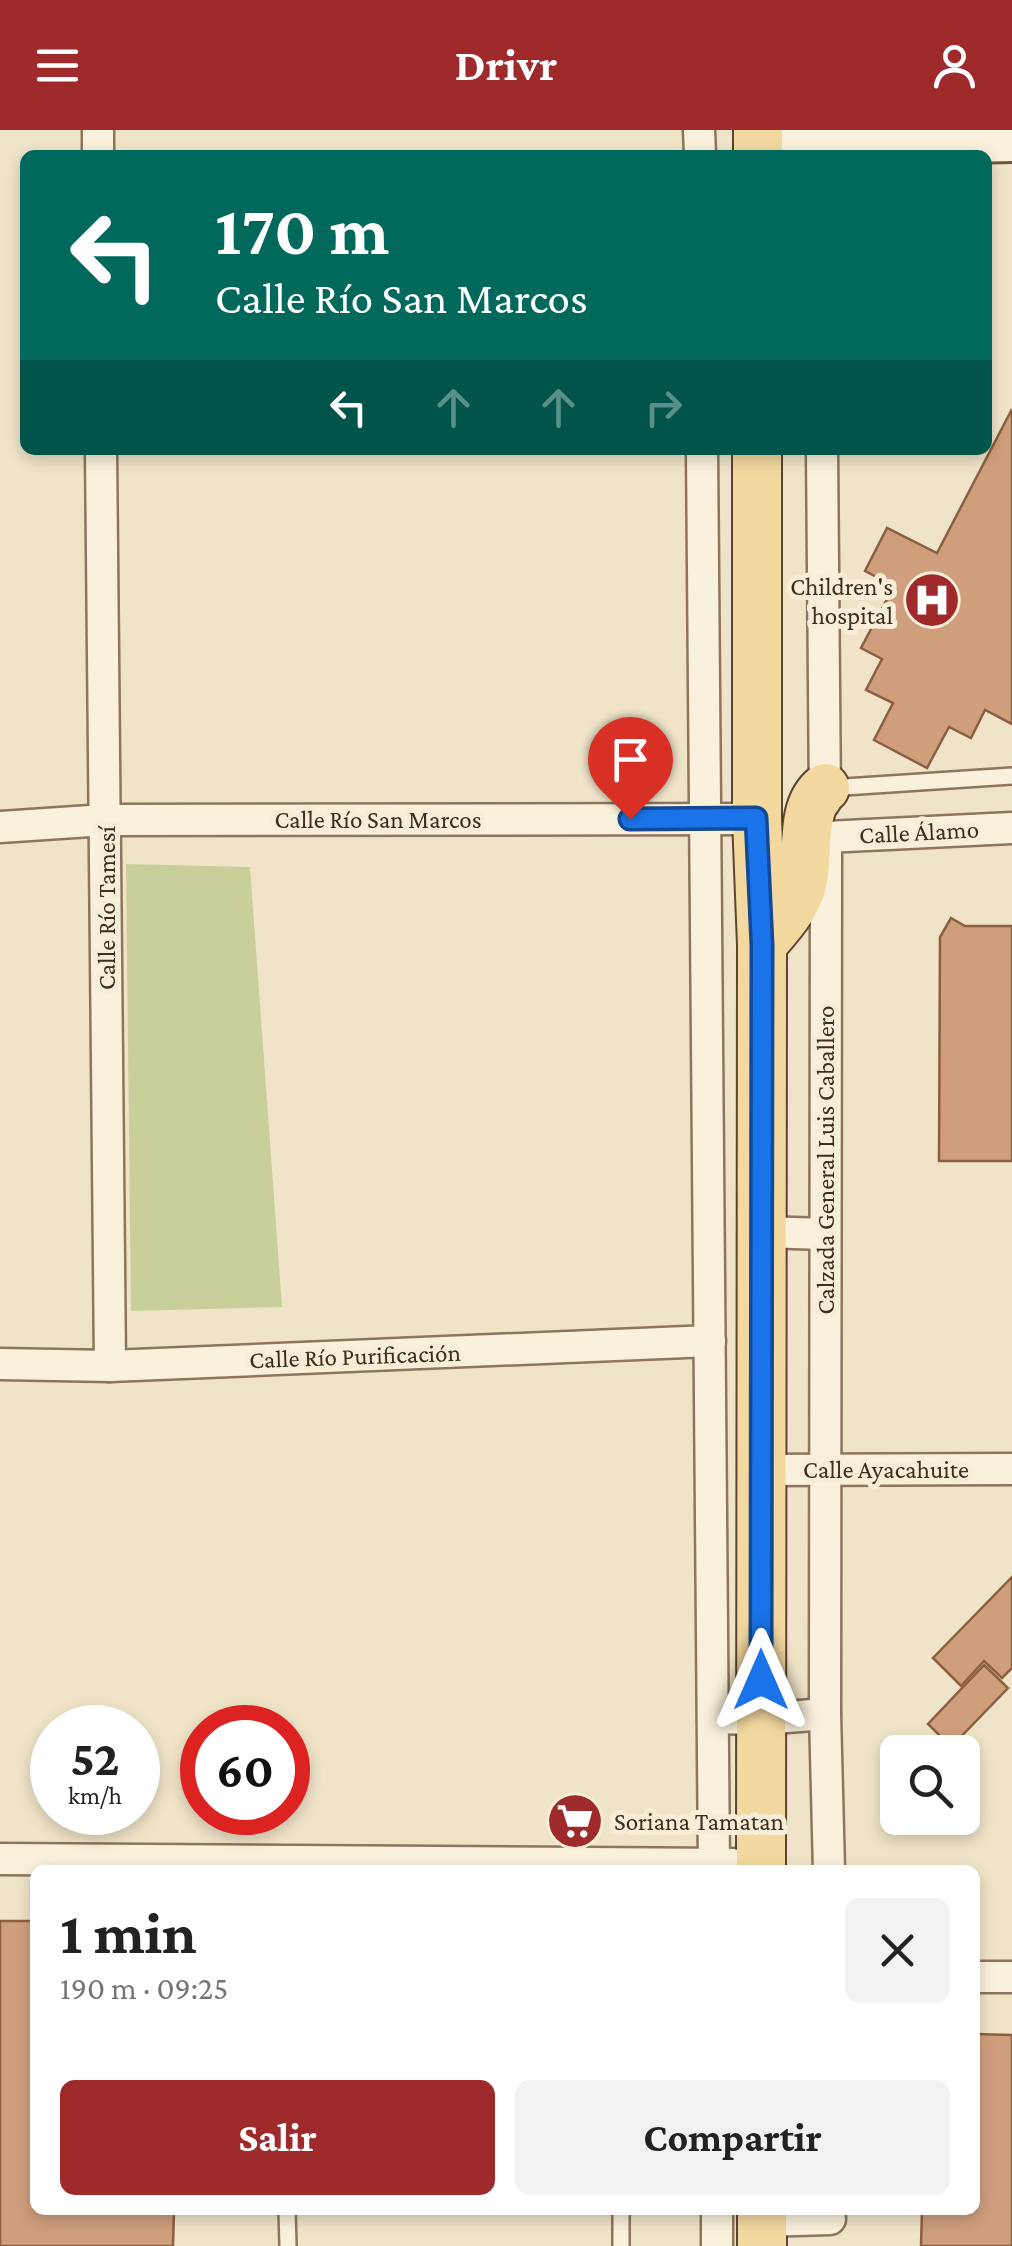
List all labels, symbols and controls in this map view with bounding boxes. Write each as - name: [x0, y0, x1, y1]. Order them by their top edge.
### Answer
- icon: menu: [30, 38, 85, 93]
- icon: person: [927, 38, 982, 93]
- text: Drivr: [455, 40, 557, 90]
- icon: left: [50, 190, 180, 320]
- text: 170 m: [215, 191, 389, 269]
- text: Calle Río San Marcos: [215, 273, 588, 323]
- icon: left: [321, 380, 376, 435]
- icon: ahead: [426, 380, 481, 435]
- icon: ahead: [531, 380, 586, 435]
- icon: right: [636, 380, 691, 435]
- hospital icon: Children's hospital: [902, 570, 962, 630]
- place label: Children's hospital: [790, 573, 893, 630]
- pin: [588, 717, 673, 820]
- icon: arrive: [603, 732, 658, 787]
- street label: Calle Río San Marcos: [274, 806, 482, 833]
- street label: Calle Álamo: [858, 815, 980, 849]
- street label: Calle Río Tamesí: [93, 824, 120, 990]
- street label: Calzada General Luis Caballero: [812, 1006, 839, 1314]
- street label: Calle Río Purificación: [249, 1339, 461, 1373]
- street label: Calle Ayacahuite: [803, 1456, 969, 1484]
- position arrow: [709, 1628, 813, 1732]
- speed limit sign: 60: [180, 1705, 310, 1835]
- text: 52: [70, 1730, 120, 1786]
- map controls: [880, 1735, 980, 1835]
- button: search: [880, 1735, 980, 1835]
- text: km/h: [68, 1782, 122, 1809]
- supermarket icon: Soriana Tamatan: [545, 1791, 605, 1851]
- place label: Soriana Tamatan: [614, 1808, 784, 1835]
- button: close: [845, 1898, 950, 2003]
- text: 1 min: [60, 1899, 197, 1966]
- text: 190 m · 09:25: [60, 1970, 228, 2006]
- button: Salir: [60, 2080, 495, 2195]
- button: Compartir: [515, 2080, 950, 2195]

